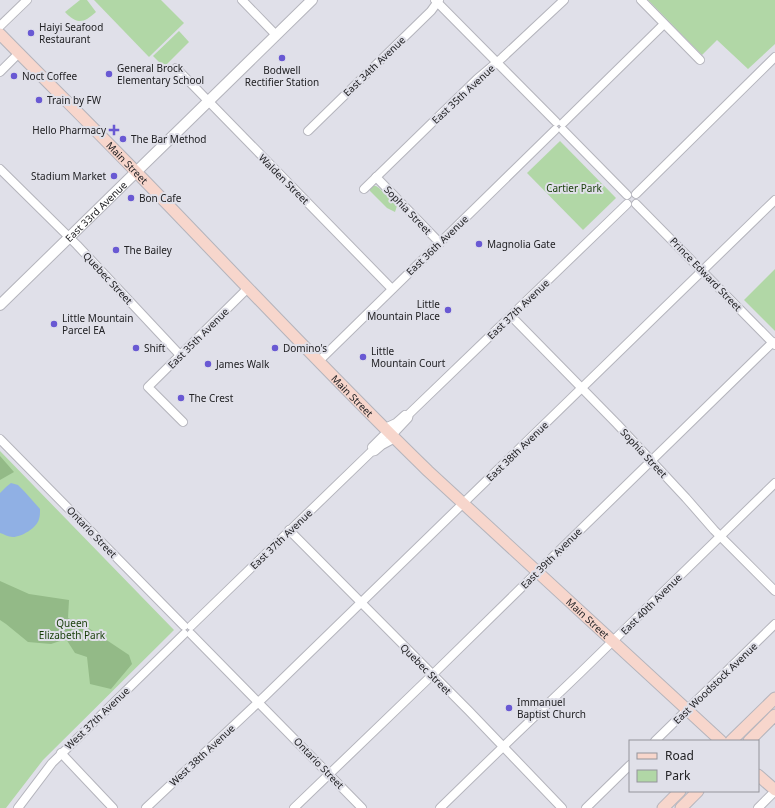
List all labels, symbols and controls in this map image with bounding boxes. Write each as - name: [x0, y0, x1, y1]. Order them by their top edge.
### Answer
- place label: Haiyi Seafood Restaurant: [39, 20, 103, 46]
- marker: Haiyi Seafood Restaurant: [26, 28, 36, 38]
- street label: East 34th Avenue: [340, 33, 408, 99]
- marker: Bodwell Rectifier Station: [277, 53, 287, 63]
- place label: General Brock Elementary School: [117, 61, 204, 87]
- street label: East 35th Avenue: [429, 61, 498, 127]
- place label: Bodwell Rectifier Station: [245, 63, 319, 89]
- place label: Noct Coffee: [22, 69, 78, 83]
- marker: General Brock Elementary School: [104, 69, 114, 79]
- marker: Noct Coffee: [9, 71, 19, 81]
- place label: Train by FW: [47, 93, 102, 107]
- marker: Train by FW: [34, 95, 44, 105]
- place label: Hello Pharmacy: [32, 123, 107, 137]
- marker: Hello Pharmacy: [109, 125, 119, 135]
- place label: The Bar Method: [131, 132, 207, 146]
- marker: The Bar Method: [118, 134, 128, 144]
- street label: Main Street: [103, 138, 151, 187]
- street label: Walden Street: [256, 151, 312, 207]
- place label: Stadium Market: [31, 169, 106, 183]
- marker: Stadium Market: [109, 171, 119, 181]
- street label: East 33rd Avenue: [62, 178, 130, 245]
- park label: Cartier Park: [546, 181, 603, 195]
- street label: Sophia Street: [381, 183, 435, 238]
- place label: Bon Cafe: [139, 191, 182, 205]
- marker: Bon Cafe: [126, 193, 136, 203]
- street label: East 36th Avenue: [403, 212, 471, 278]
- street label: Prince Edward Street: [667, 234, 745, 314]
- place label: Magnolia Gate: [487, 237, 556, 251]
- marker: Magnolia Gate: [474, 239, 484, 249]
- place label: The Bailey: [124, 243, 173, 257]
- marker: The Bailey: [111, 245, 121, 255]
- street label: Quebec Street: [80, 249, 136, 307]
- street label: East 37th Avenue: [484, 276, 552, 342]
- place label: Little Mountain Place: [367, 297, 440, 323]
- street label: East 35th Avenue: [164, 304, 232, 372]
- marker: Little Mountain Place: [443, 305, 453, 315]
- place label: Little Mountain Parcel EA: [62, 311, 133, 337]
- marker: Little Mountain Parcel EA: [49, 319, 59, 329]
- place label: Shift: [144, 341, 166, 355]
- place label: Domino's: [283, 341, 327, 355]
- marker: Shift: [131, 343, 141, 353]
- marker: Domino's: [270, 343, 280, 353]
- place label: Little Mountain Court: [371, 344, 446, 370]
- marker: Little Mountain Court: [358, 352, 368, 362]
- place label: James Walk: [215, 357, 270, 371]
- marker: James Walk: [203, 359, 213, 369]
- street label: Main Street: [328, 372, 377, 420]
- place label: The Crest: [189, 391, 234, 405]
- marker: The Crest: [176, 393, 186, 403]
- street label: East 38th Avenue: [483, 418, 551, 484]
- street label: Sophia Street: [618, 425, 671, 481]
- street label: Ontario Street: [64, 503, 120, 561]
- street label: East 37th Avenue: [247, 506, 315, 572]
- street label: East 39th Avenue: [517, 524, 585, 592]
- street label: East 40th Avenue: [617, 570, 685, 638]
- street label: Main Street: [563, 595, 613, 642]
- park label: Queen Elizabeth Park: [39, 616, 106, 642]
- street label: East Woodstock Avenue: [670, 639, 760, 727]
- street label: Quebec Street: [397, 640, 455, 698]
- street label: West 37th Avenue: [62, 683, 133, 752]
- place label: Immanuel Baptist Church: [517, 695, 586, 721]
- marker: Immanuel Baptist Church: [504, 703, 514, 713]
- street label: West 38th Avenue: [166, 721, 238, 789]
- street label: Ontario Street: [291, 734, 347, 792]
- legend: [629, 740, 759, 792]
- text: Road: [665, 747, 694, 764]
- text: Park: [665, 767, 691, 784]

